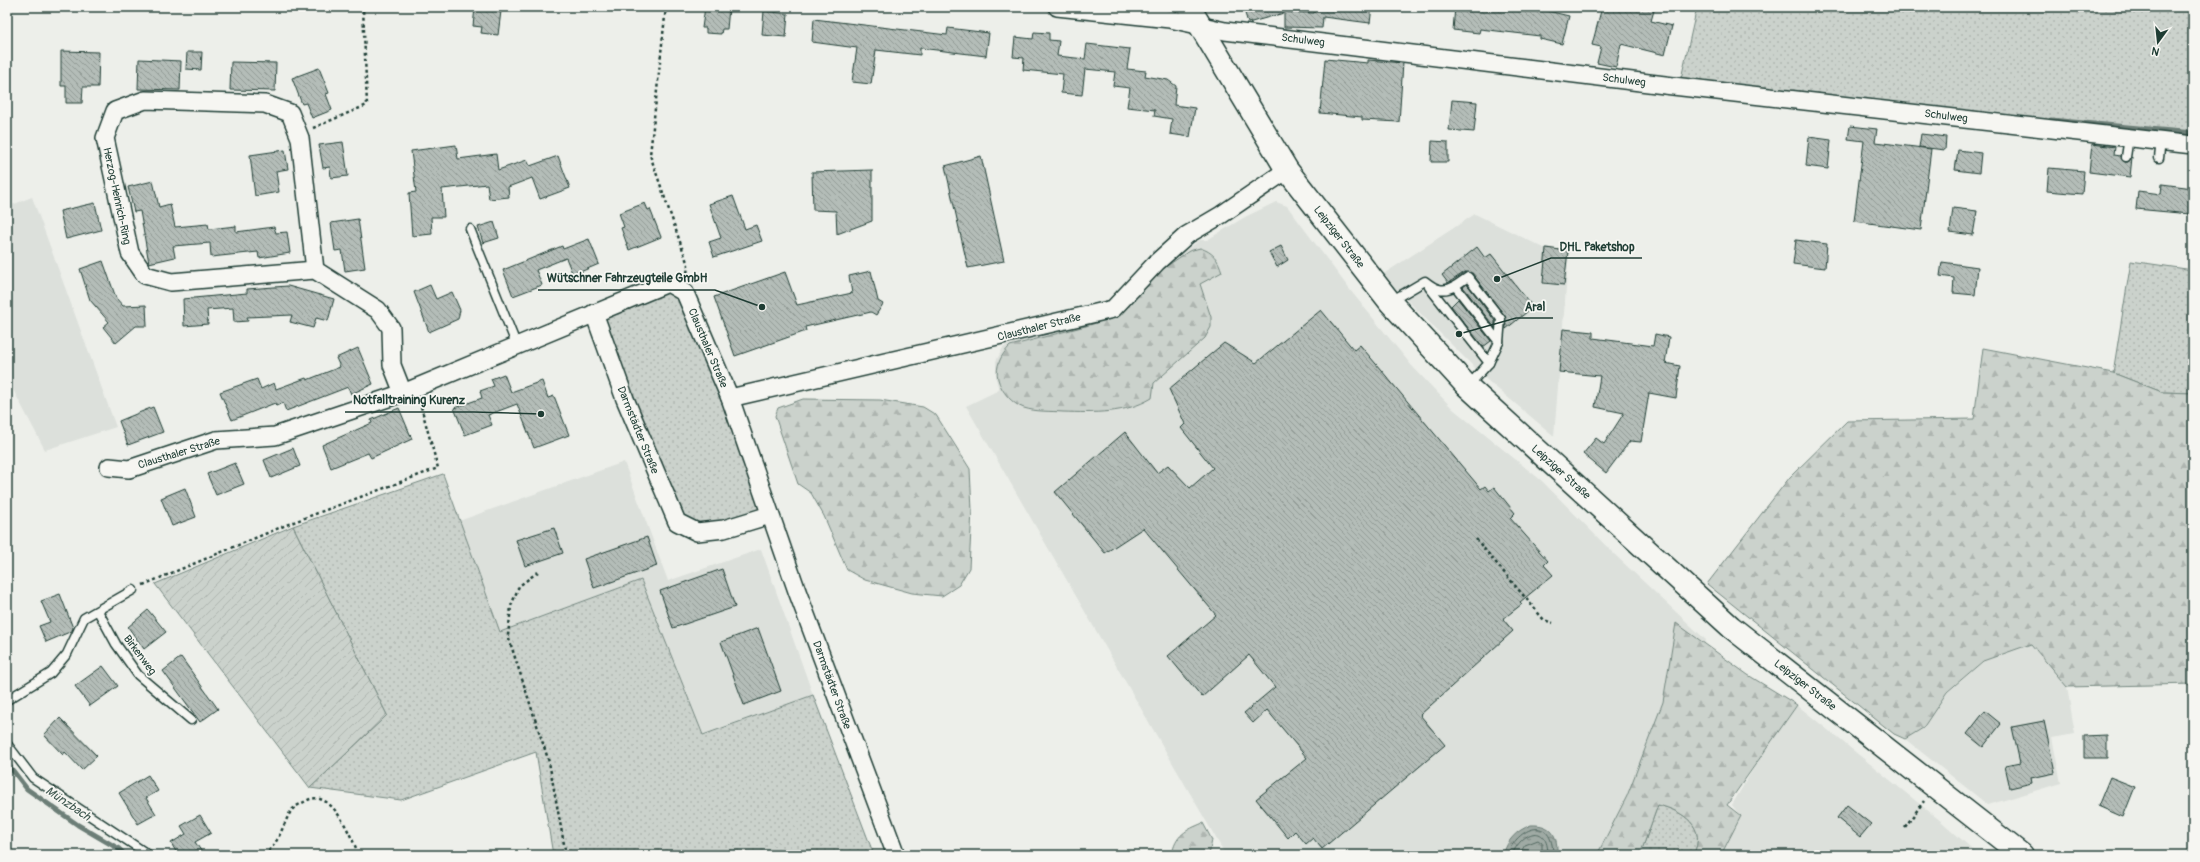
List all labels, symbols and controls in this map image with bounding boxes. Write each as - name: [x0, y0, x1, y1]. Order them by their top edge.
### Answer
- north arrow: [2138, 22, 2178, 62]
- street label: Schulweg: [1281, 31, 1326, 49]
- text: N: [2150, 44, 2161, 58]
- street label: Schulweg: [1602, 71, 1647, 89]
- street label: Schulweg: [1924, 107, 1969, 125]
- street label: Herzog-Heinrich-Ring: [100, 146, 134, 246]
- street label: Leipziger Straße: [1311, 203, 1368, 271]
- callout: DHL Paketshop: [1551, 234, 1642, 258]
- text: DHL Paketshop: [1559, 240, 1635, 255]
- callout: Wütschner Fahrzeugteile GmbH: [538, 266, 715, 290]
- text: Wütschner Fahrzeugteile GmbH: [547, 271, 708, 286]
- callout: Aral: [1516, 294, 1553, 318]
- text: Aral: [1525, 300, 1545, 315]
- street label: Clausthaler Straße: [685, 306, 731, 390]
- street label: Clausthaler Straße: [996, 310, 1082, 344]
- street label: Darmstädter Straße: [615, 384, 662, 476]
- callout: Notfalltraining Kurenz: [345, 388, 474, 412]
- text: Notfalltraining Kurenz: [353, 393, 466, 408]
- street label: Clausthaler Straße: [136, 434, 222, 472]
- street label: Leipziger Straße: [1529, 442, 1594, 502]
- street label: Birkenweg: [121, 633, 159, 678]
- street label: Darmstädter Straße: [810, 639, 854, 731]
- street label: Leipziger Straße: [1771, 657, 1839, 714]
- water label: Münzbach: [43, 783, 95, 825]

